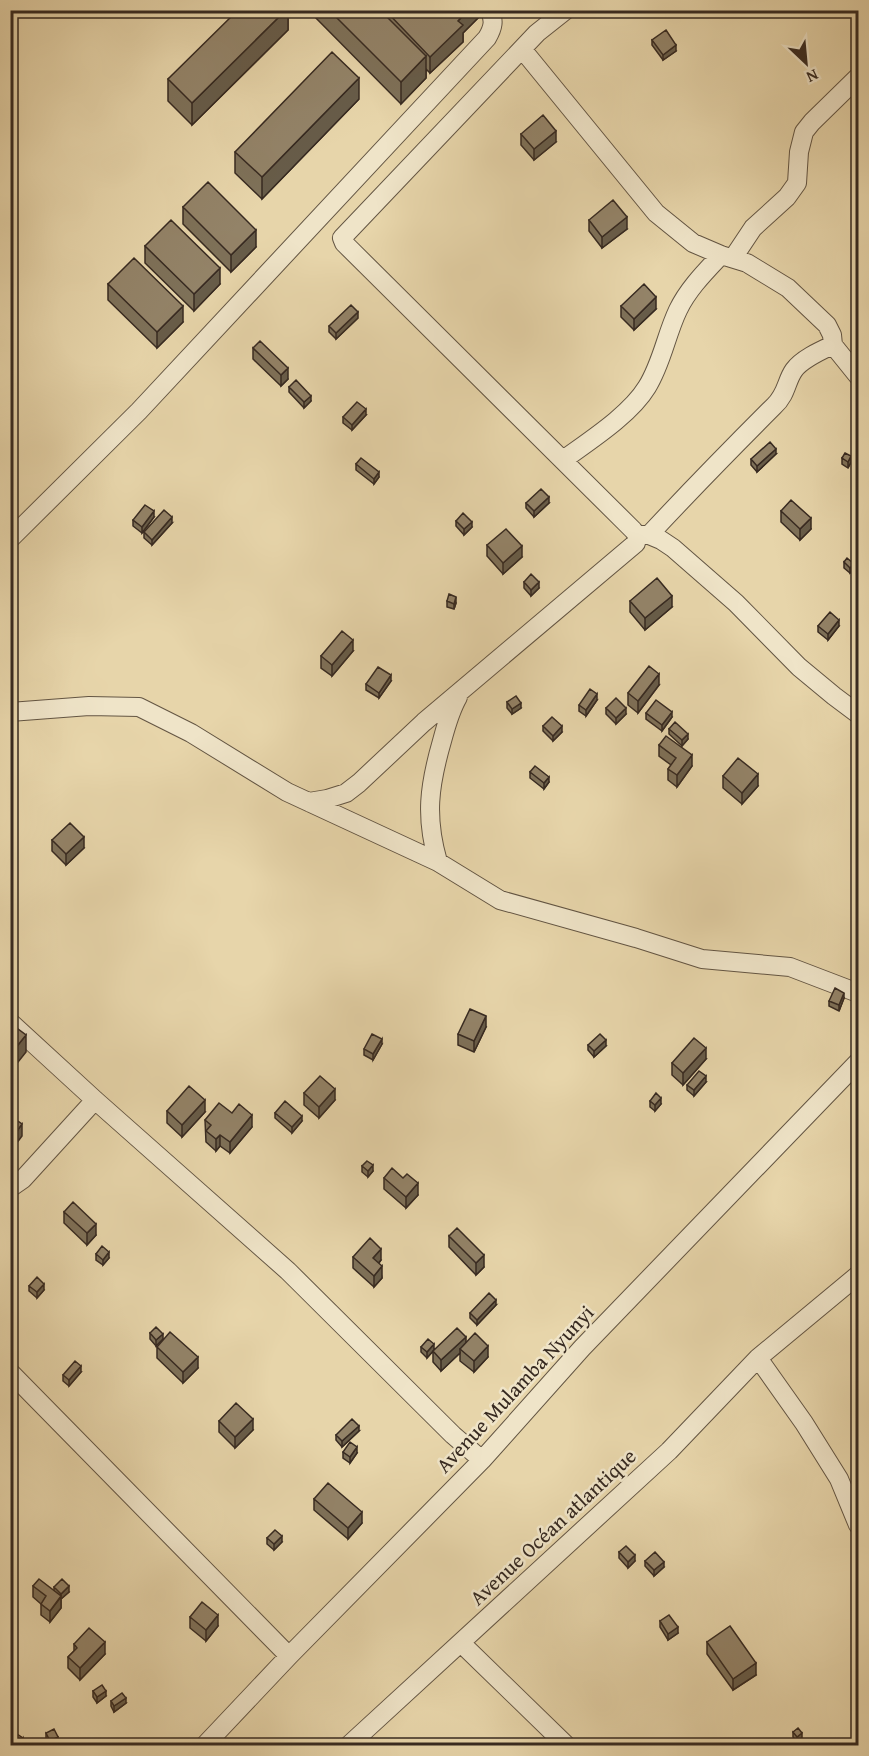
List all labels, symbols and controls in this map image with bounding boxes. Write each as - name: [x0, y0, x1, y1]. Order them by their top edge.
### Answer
- north arrow: [776, 33, 836, 93]
- text: N: [802, 63, 823, 90]
- street label: Avenue Mulamba Nyunyi: [428, 1298, 601, 1480]
- street label: Avenue Océan atlantique: [462, 1441, 643, 1612]

